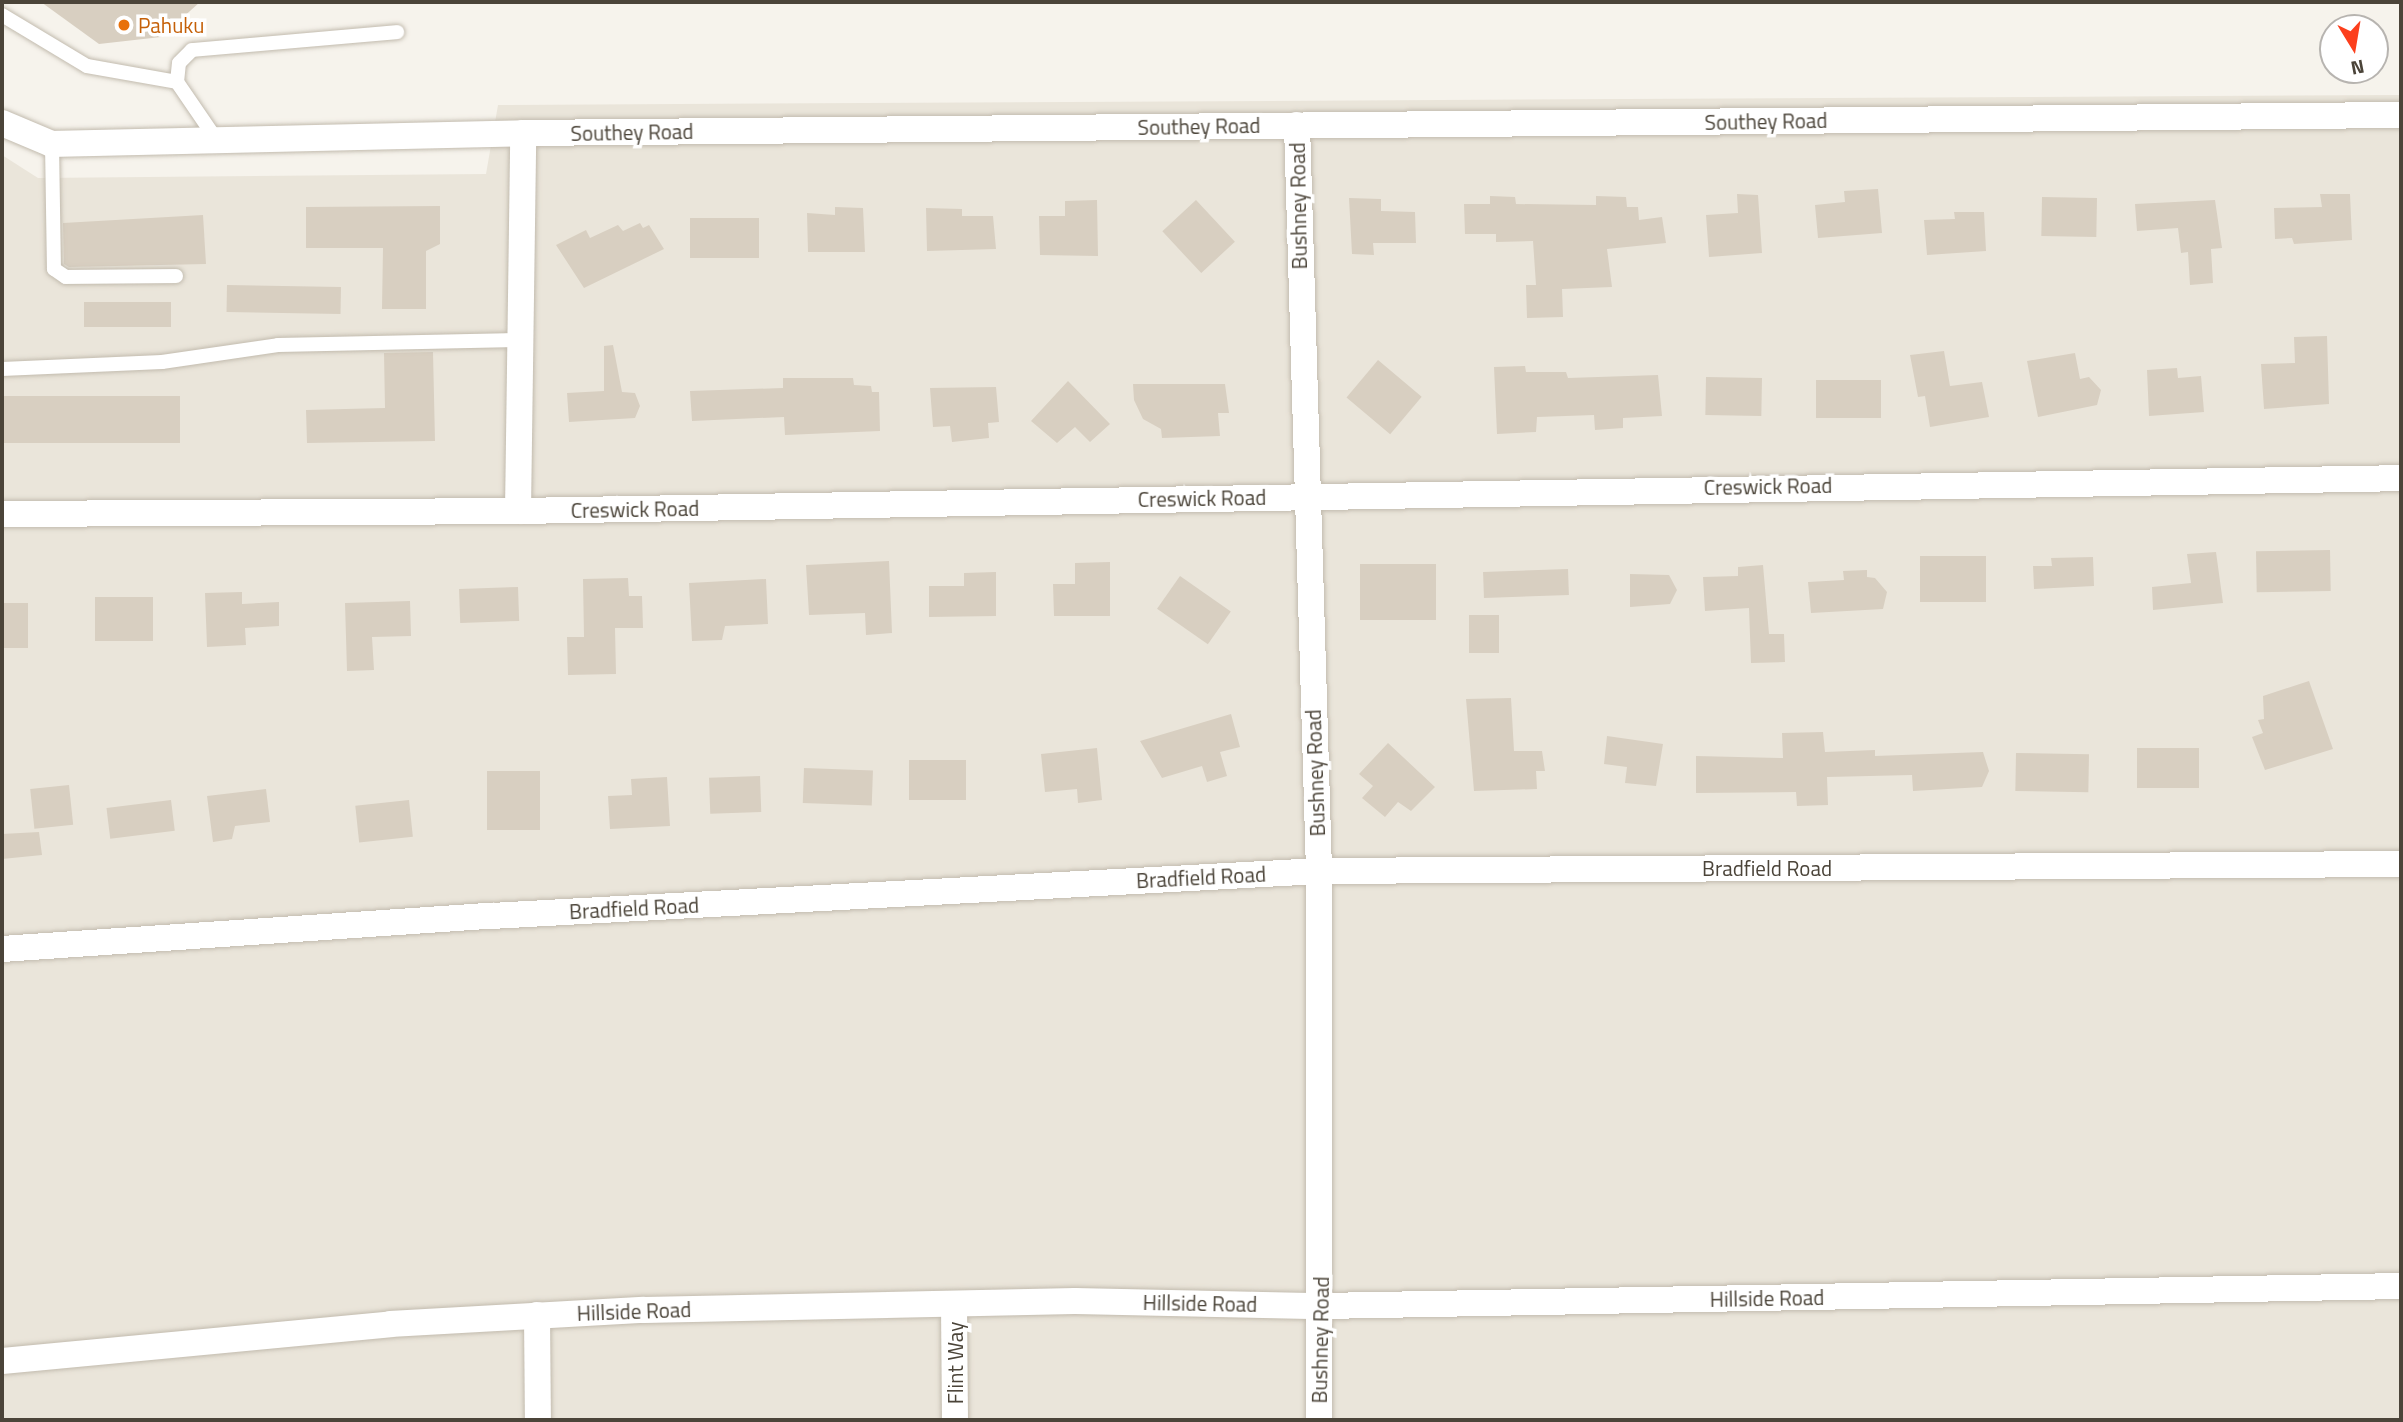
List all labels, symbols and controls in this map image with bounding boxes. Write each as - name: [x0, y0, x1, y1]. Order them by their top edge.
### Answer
- place label: Pahuku: [138, 12, 205, 38]
- north arrow: [2319, 14, 2389, 84]
- marker: Pahuku: [116, 17, 132, 33]
- text: N: [2348, 53, 2367, 84]
- street label: Southey Road: [1704, 107, 1828, 135]
- street label: Southey Road: [1137, 112, 1261, 140]
- street label: Southey Road: [570, 118, 694, 146]
- street label: Bushney Road: [1284, 142, 1312, 270]
- street label: Creswick Road: [1703, 472, 1833, 500]
- street label: Creswick Road: [1137, 484, 1267, 512]
- street label: Creswick Road: [570, 495, 700, 523]
- street label: Bushney Road: [1300, 709, 1330, 837]
- street label: Bradfield Road: [1702, 855, 1832, 881]
- street label: Bradfield Road: [1135, 861, 1267, 893]
- street label: Bradfield Road: [568, 892, 700, 924]
- street label: Bushney Road: [1306, 1276, 1334, 1404]
- street label: Hillside Road: [1709, 1284, 1825, 1312]
- street label: Hillside Road: [1142, 1289, 1258, 1317]
- street label: Hillside Road: [576, 1296, 692, 1326]
- street label: Flint Way: [942, 1322, 968, 1404]

